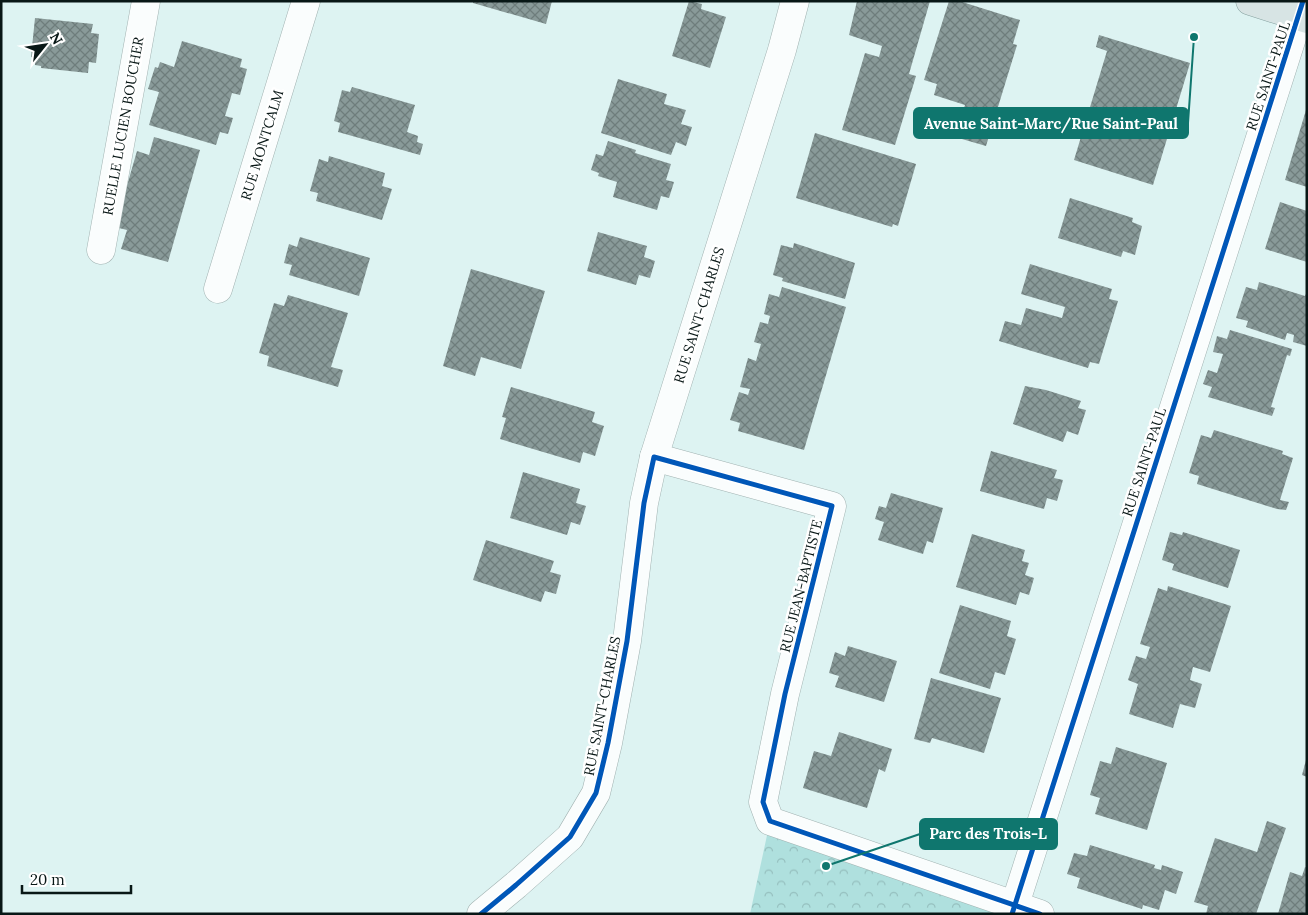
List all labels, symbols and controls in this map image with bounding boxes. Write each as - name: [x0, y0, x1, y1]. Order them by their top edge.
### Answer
- street label: RUE SAINT-PAUL: [1242, 19, 1294, 133]
- north arrow: [20, 20, 70, 70]
- text: N: [46, 29, 67, 48]
- street label: RUELLE LUCIEN BOUCHER: [98, 35, 148, 217]
- street label: RUE MONTCALM: [237, 88, 287, 202]
- callout: Avenue Saint-Marc/Rue Saint-Paul: [914, 108, 1188, 138]
- text: Avenue Saint-Marc/Rue Saint-Paul: [924, 114, 1178, 134]
- street label: RUE SAINT-CHARLES: [670, 245, 728, 385]
- street label: RUE SAINT-PAUL: [1118, 405, 1170, 519]
- street label: RUE JEAN-BAPTISTE: [776, 517, 826, 654]
- street label: RUE SAINT-CHARLES: [580, 635, 624, 777]
- callout: Parc des Trois-L: [920, 819, 1057, 849]
- text: Parc des Trois-L: [929, 824, 1047, 843]
- scale bar: [22, 862, 131, 894]
- text: 20 m: [30, 870, 65, 889]

